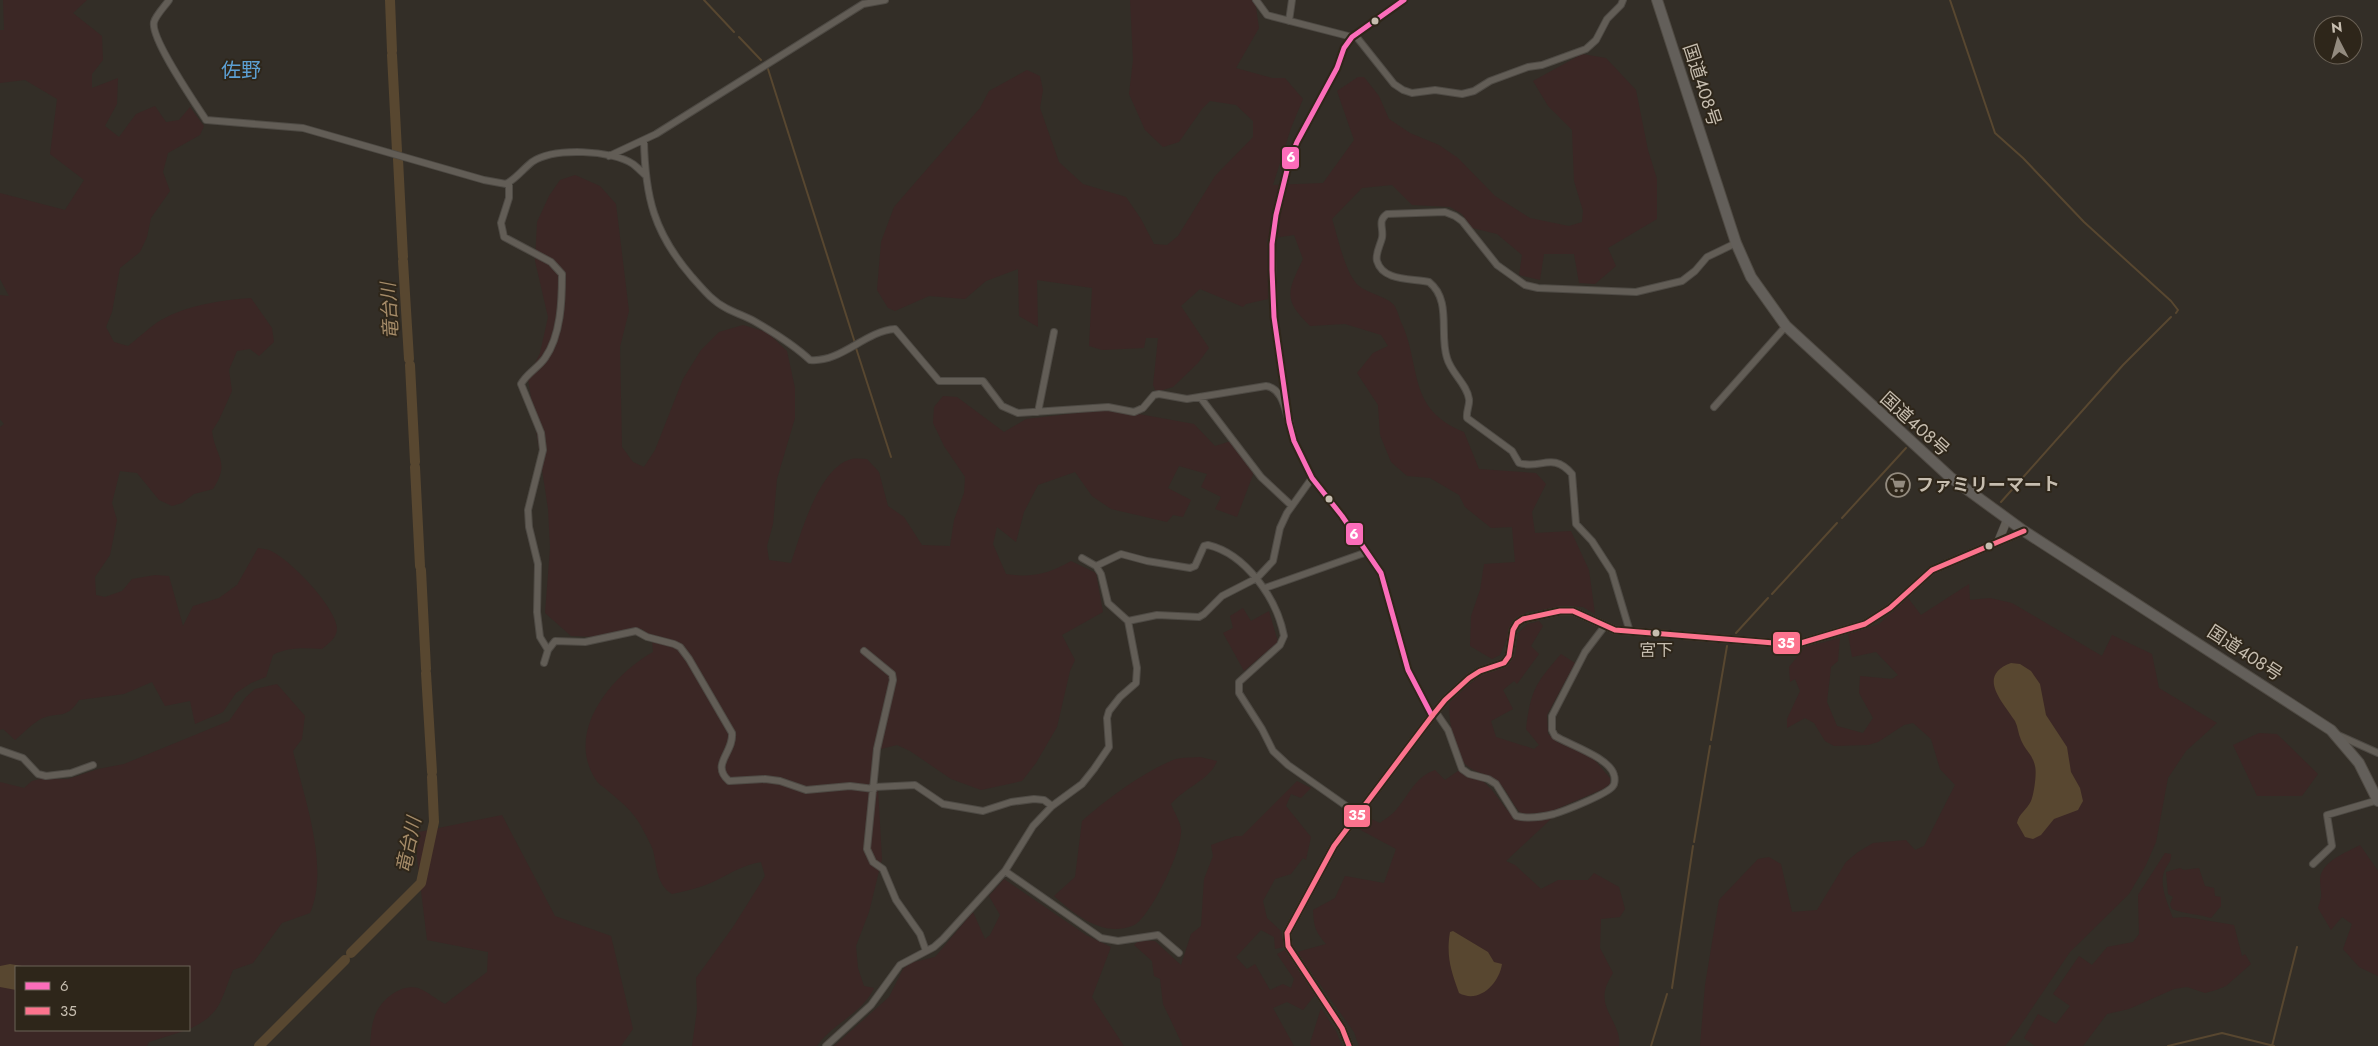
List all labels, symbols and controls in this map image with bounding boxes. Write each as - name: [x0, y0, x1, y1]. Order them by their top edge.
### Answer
- north arrow: [2313, 15, 2363, 65]
- unlabelled marker: [1370, 16, 1380, 26]
- text: N: [2330, 17, 2343, 38]
- street label: 国道408号: [1676, 41, 1728, 129]
- district label: 佐野: [221, 56, 261, 85]
- line badge: 6: [1281, 146, 1300, 170]
- text: 6: [1286, 147, 1296, 167]
- water label: 竜台川: [374, 280, 404, 340]
- street label: 国道408号: [1875, 386, 1955, 462]
- supermarket icon: ファミリーマート: [1885, 472, 1911, 498]
- place label: ファミリーマート: [1916, 472, 2060, 498]
- unlabelled marker: [1324, 494, 1334, 504]
- line badge: 6: [1345, 522, 1364, 546]
- text: 6: [1349, 524, 1359, 544]
- unlabelled marker: [1984, 541, 1994, 551]
- street label: 国道408号: [2202, 619, 2288, 687]
- marker: 宮下: [1651, 628, 1661, 638]
- line badge: 35: [1772, 631, 1801, 655]
- text: 35: [1777, 633, 1795, 653]
- place label: 宮下: [1639, 638, 1673, 662]
- line badge: 35: [1343, 804, 1371, 828]
- text: 35: [1348, 805, 1366, 825]
- water label: 竜台川: [389, 812, 428, 876]
- legend: [15, 966, 190, 1031]
- text: 6: [60, 975, 69, 997]
- text: 35: [60, 1000, 77, 1022]

